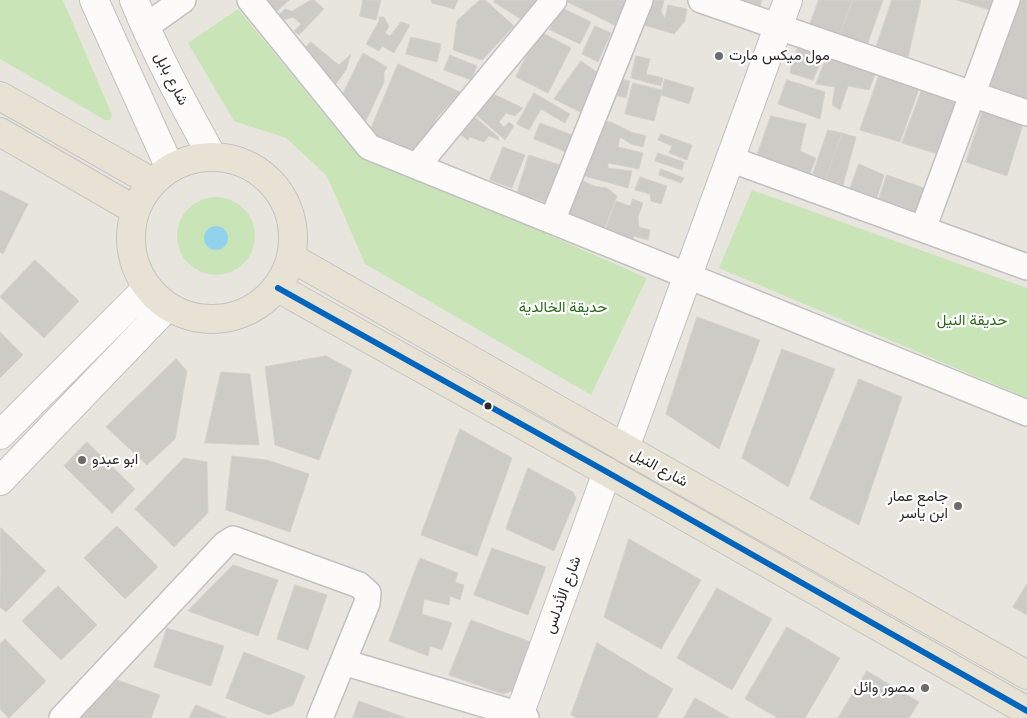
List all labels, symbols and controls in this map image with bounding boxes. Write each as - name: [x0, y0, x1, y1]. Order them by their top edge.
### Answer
- place label: مول ميكس مارت: [729, 47, 830, 65]
- street label: شارع بابل: [150, 50, 192, 108]
- marker: مول ميكس مارت: [713, 50, 725, 62]
- park label: حديقة الخالدية: [519, 299, 607, 317]
- park label: حديقة النيل: [937, 312, 1007, 330]
- unlabelled marker: [483, 401, 493, 411]
- street label: شارع النيل: [627, 445, 691, 491]
- place label: ابو عبدو: [92, 451, 138, 469]
- marker: ابو عبدو: [76, 454, 88, 466]
- place label: جامع عمار ابن ياسر: [888, 488, 948, 523]
- marker: جامع عمار ابن ياسر: [952, 500, 964, 512]
- street label: شارع الأندلس: [541, 554, 585, 636]
- place label: مصور وائل: [854, 679, 915, 697]
- marker: مصور وائل: [919, 682, 931, 694]

